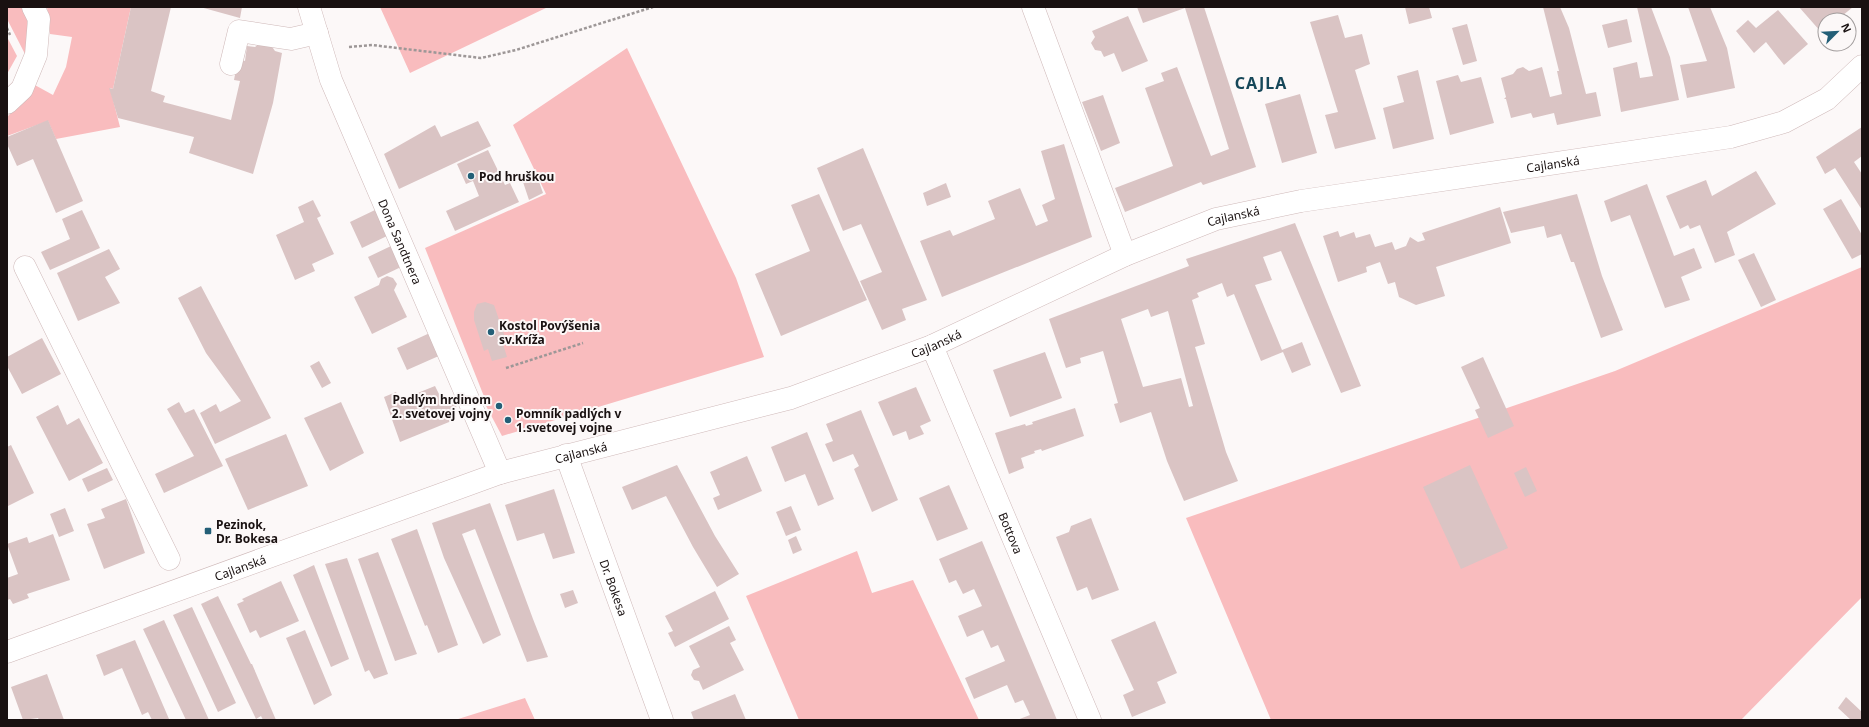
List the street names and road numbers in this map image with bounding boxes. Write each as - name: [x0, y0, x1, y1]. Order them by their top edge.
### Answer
- street label: Cajlanská: [1525, 151, 1581, 176]
- street label: Dona Sandtnera: [375, 196, 426, 287]
- street label: Cajlanská: [1204, 202, 1261, 230]
- street label: Cajlanská: [908, 325, 964, 362]
- street label: Cajlanská: [553, 437, 609, 467]
- street label: Bottova: [995, 510, 1027, 556]
- street label: Cajlanská: [212, 550, 268, 584]
- street label: Dr. Bokesa: [596, 557, 632, 618]

